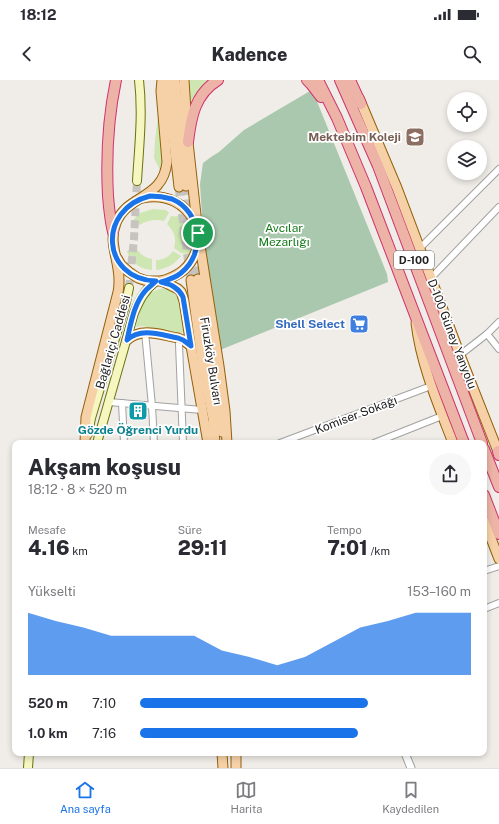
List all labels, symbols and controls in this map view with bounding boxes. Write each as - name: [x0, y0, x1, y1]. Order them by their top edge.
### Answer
- text: 18:12: [20, 6, 56, 23]
- icon: back: [16, 43, 38, 65]
- icon: search: [461, 43, 483, 65]
- text: Kadence: [212, 44, 287, 65]
- map controls: [447, 92, 487, 180]
- button: locate: [447, 92, 487, 132]
- school or university icon: Mektebim Koleji: [404, 126, 426, 148]
- place label: Mektebim Koleji: [308, 130, 401, 144]
- button: layers: [447, 140, 487, 180]
- pin: [181, 216, 215, 250]
- park label: Avcılar Mezarlığı: [258, 221, 310, 249]
- icon: arrive: [187, 222, 209, 244]
- road number: D-100: [394, 251, 434, 269]
- street label: D-100 Güney Yanyolu: [425, 277, 479, 391]
- street label: Bağlariçi Caddesi: [93, 293, 133, 391]
- supermarket icon: Shell Select: [348, 313, 370, 335]
- street label: Firuzköy Bulvarı: [197, 316, 225, 406]
- place label: Shell Select: [275, 317, 345, 331]
- street label: Komiser Sokağı: [313, 393, 399, 437]
- building icon: Gözde Öğrenci Yurdu: [127, 400, 149, 422]
- place label: Gözde Öğrenci Yurdu: [78, 422, 198, 437]
- button: share: [429, 453, 471, 495]
- text: Akşam koşusu: [28, 454, 181, 480]
- text: 18:12 · 8 × 520 m: [28, 482, 127, 497]
- text: Mesafe: [28, 524, 66, 536]
- text: Süre: [178, 524, 202, 536]
- text: Tempo: [327, 524, 362, 536]
- text: 4.16: [28, 536, 70, 560]
- text: 29:11: [178, 536, 228, 560]
- text: 7:01: [327, 536, 368, 560]
- text: km: [70, 545, 88, 557]
- text: /km: [368, 545, 390, 557]
- text: Yükselti: [28, 584, 76, 599]
- text: 153–160 m: [407, 584, 471, 599]
- text: 520 m: [28, 696, 68, 711]
- text: 7:10: [92, 696, 116, 711]
- text: 1.0 km: [28, 726, 68, 741]
- text: 7:16: [92, 726, 116, 741]
- tab: Ana sayfa: [60, 779, 111, 815]
- tab: Harita: [231, 779, 262, 815]
- tab: Kaydedilen: [382, 779, 439, 815]

